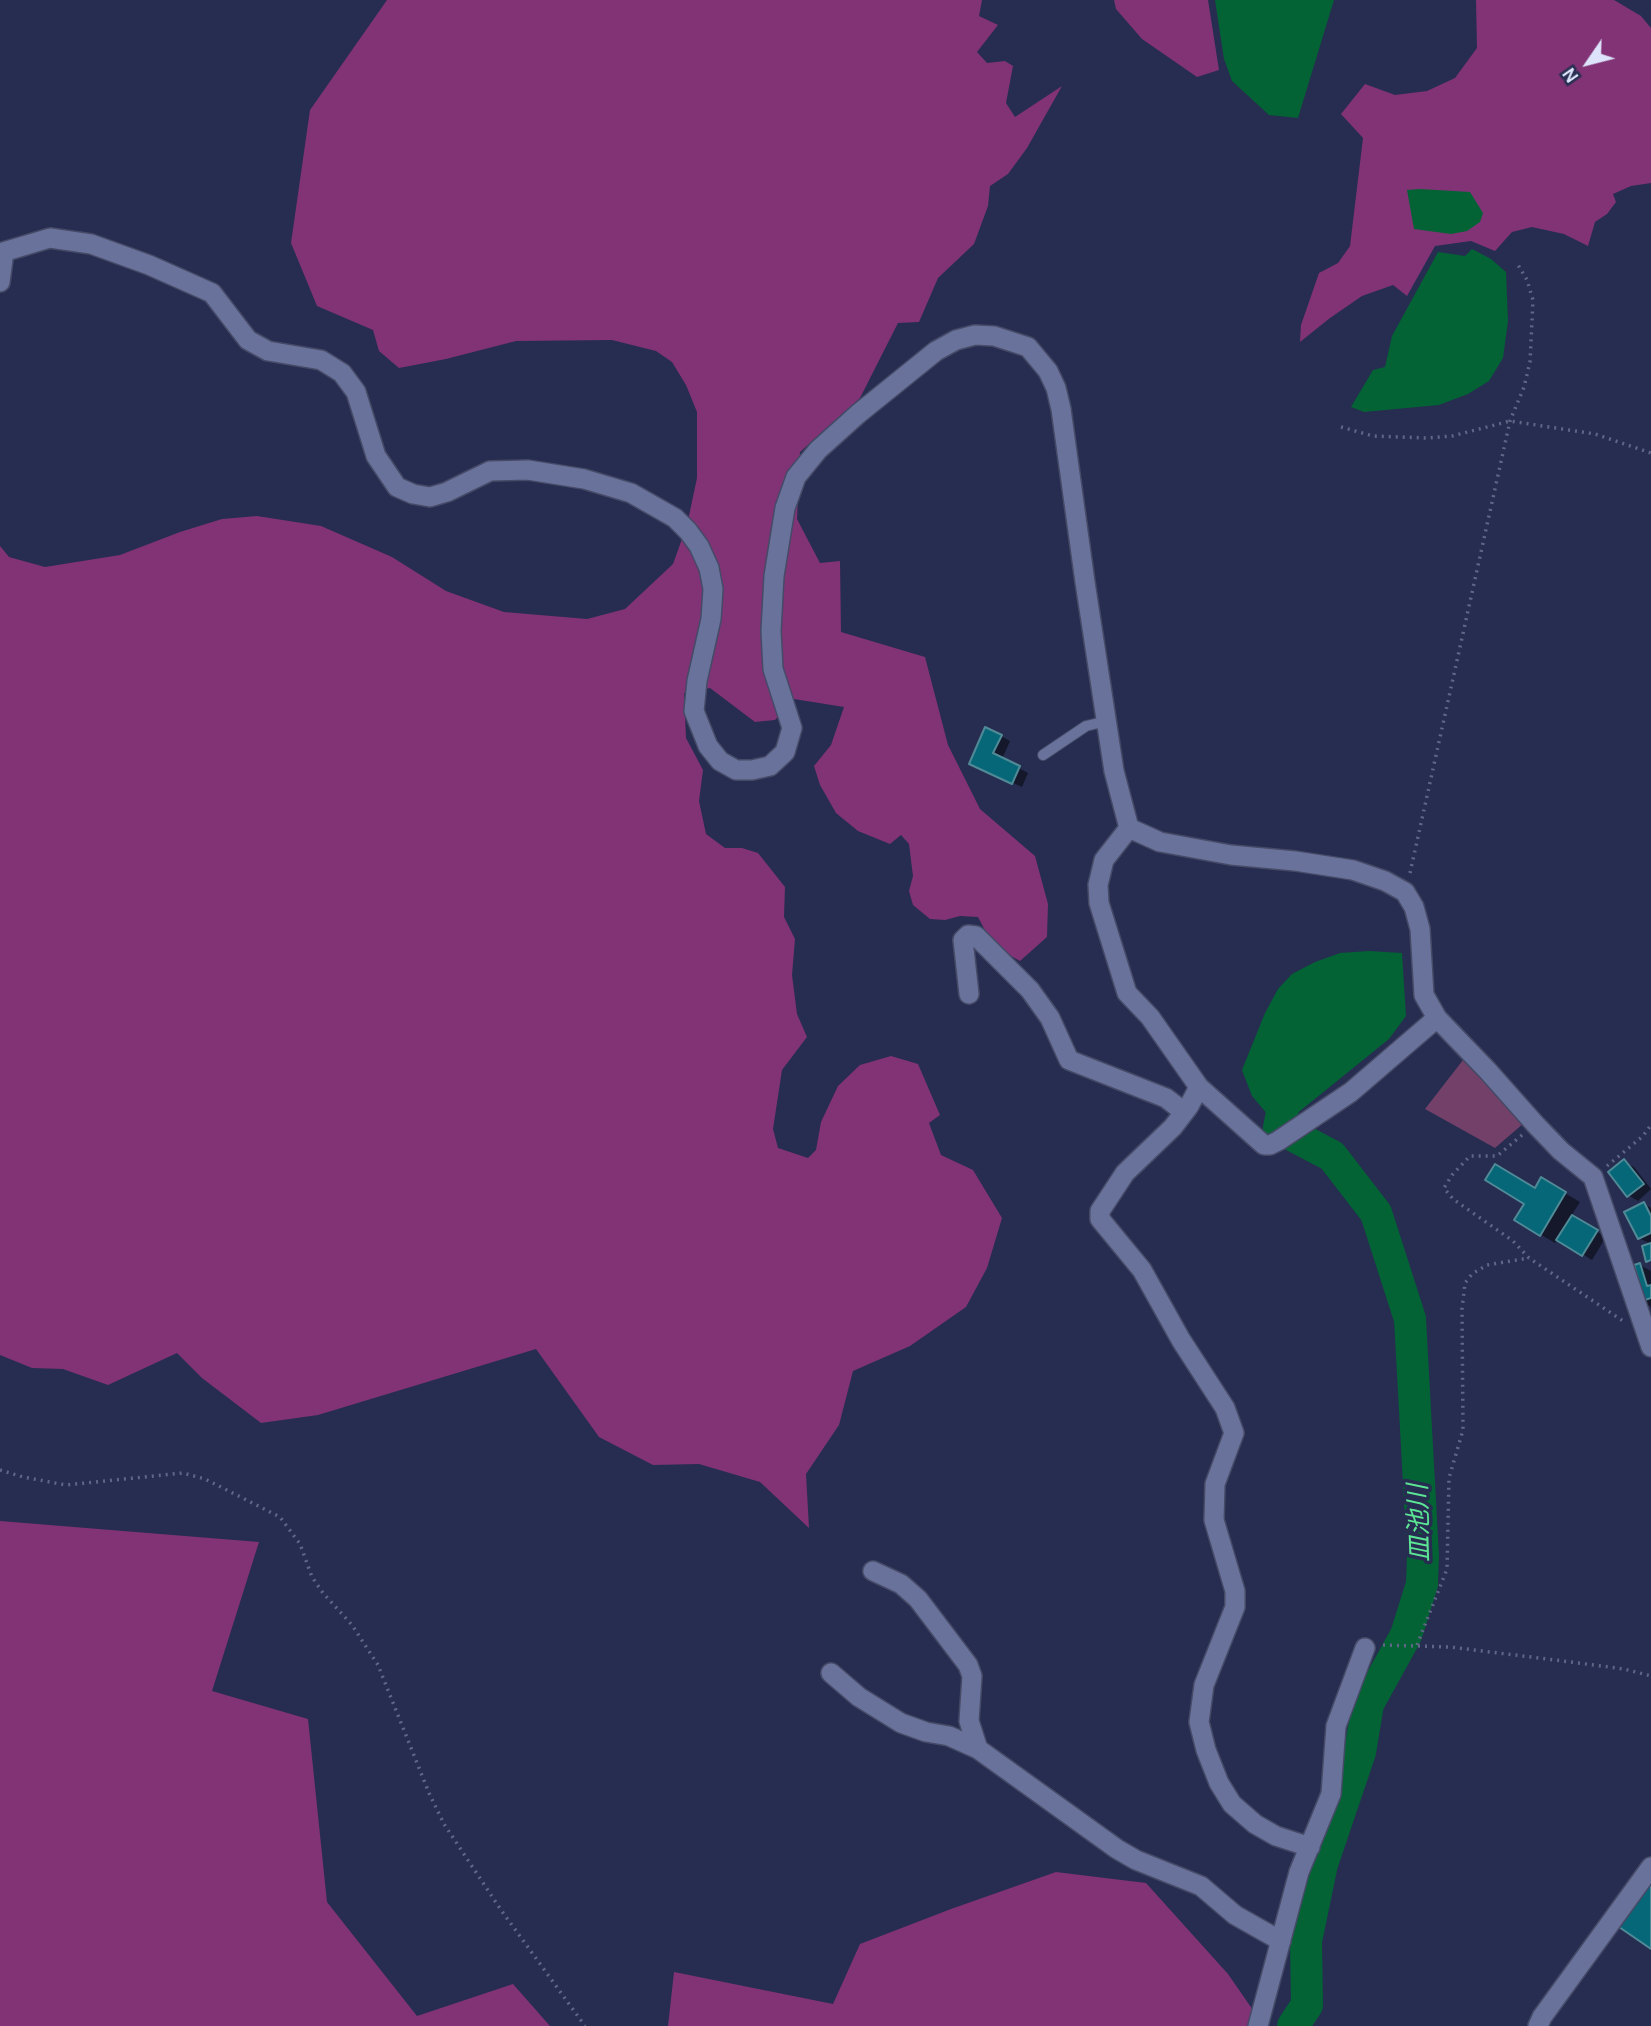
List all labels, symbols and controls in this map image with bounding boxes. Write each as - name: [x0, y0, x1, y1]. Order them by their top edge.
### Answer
- north arrow: [1553, 28, 1623, 98]
- text: N: [1558, 63, 1584, 87]
- water label: 皿池川: [1403, 1483, 1437, 1563]

